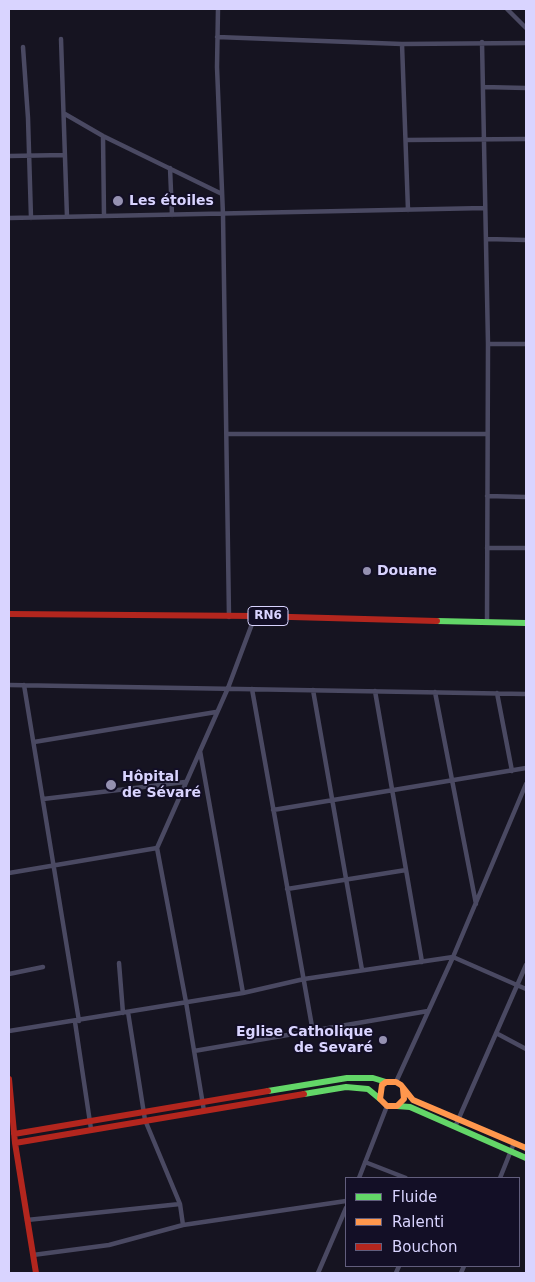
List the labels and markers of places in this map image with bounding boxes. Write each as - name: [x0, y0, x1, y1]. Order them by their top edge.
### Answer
- place label: Les étoiles: [129, 193, 214, 209]
- marker: Les étoiles: [111, 194, 125, 208]
- place label: Douane: [377, 563, 437, 579]
- marker: Douane: [361, 565, 373, 577]
- place label: Hôpital de Sévaré: [122, 769, 201, 802]
- marker: Hôpital de Sévaré: [104, 778, 118, 792]
- place label: Eglise Catholique de Sevaré: [236, 1024, 373, 1056]
- marker: Eglise Catholique de Sevaré: [377, 1034, 389, 1046]

